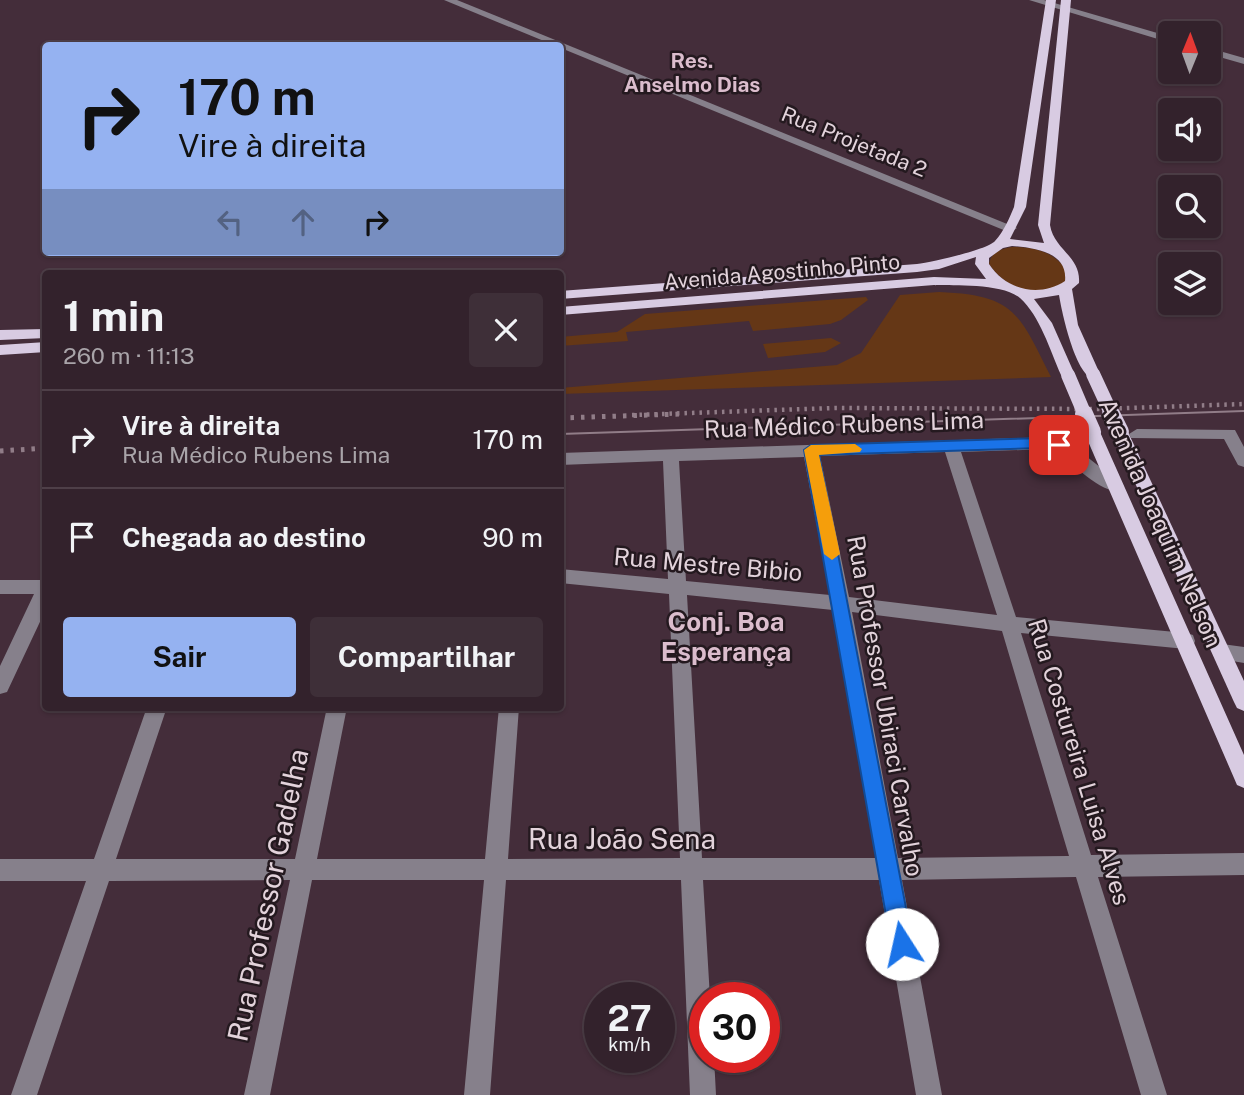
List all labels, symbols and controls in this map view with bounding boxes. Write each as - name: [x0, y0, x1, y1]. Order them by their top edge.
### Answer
- north arrow: [1158, 21, 1222, 84]
- map controls: [1158, 21, 1221, 315]
- district label: Res. Anselmo Dias: [624, 48, 760, 97]
- text: 170 m: [178, 68, 316, 126]
- icon: right: [63, 70, 154, 161]
- button: sound: [1158, 98, 1221, 161]
- street label: Rua Projetada 2: [778, 101, 931, 182]
- text: Vire à direita: [178, 127, 366, 164]
- button: search: [1158, 175, 1221, 238]
- icon: left: [211, 203, 249, 241]
- icon: ahead: [284, 203, 322, 241]
- icon: right: [357, 203, 395, 241]
- street label: Avenida Agostinho Pinto: [663, 249, 901, 294]
- button: layers: [1158, 252, 1221, 315]
- text: 1 min: [63, 291, 164, 340]
- button: close: [469, 293, 543, 367]
- text: 260 m · 11:13: [63, 342, 195, 369]
- street label: Avenida Joaquim Nelson: [1093, 394, 1228, 651]
- street label: Rua Médico Rubens Lima: [704, 405, 984, 443]
- text: Vire à direita: [122, 410, 280, 441]
- pin: [1029, 415, 1089, 475]
- icon: right: [63, 420, 101, 458]
- text: 170 m: [473, 424, 543, 455]
- icon: arrive: [1040, 426, 1078, 464]
- text: Rua Médico Rubens Lima: [122, 441, 390, 468]
- icon: arrive: [63, 518, 101, 556]
- text: Chegada ao destino: [122, 522, 366, 553]
- text: 90 m: [482, 522, 543, 553]
- street label: Rua Professor Ubiraci Carvalho: [842, 533, 930, 878]
- street label: Rua Mestre Bibio: [613, 542, 804, 586]
- district label: Conj. Boa Esperança: [661, 606, 791, 667]
- street label: Rua Costureira Luisa Alves: [1023, 615, 1137, 908]
- button: Sair: [63, 617, 296, 697]
- button: Compartilhar: [310, 617, 543, 697]
- street label: Rua Professor Gadelha: [220, 746, 315, 1044]
- street label: Rua João Sena: [528, 822, 716, 855]
- position arrow: [865, 907, 939, 981]
- speed limit sign: 30: [689, 982, 780, 1073]
- text: 27: [607, 998, 652, 1039]
- text: km/h: [608, 1034, 651, 1055]

